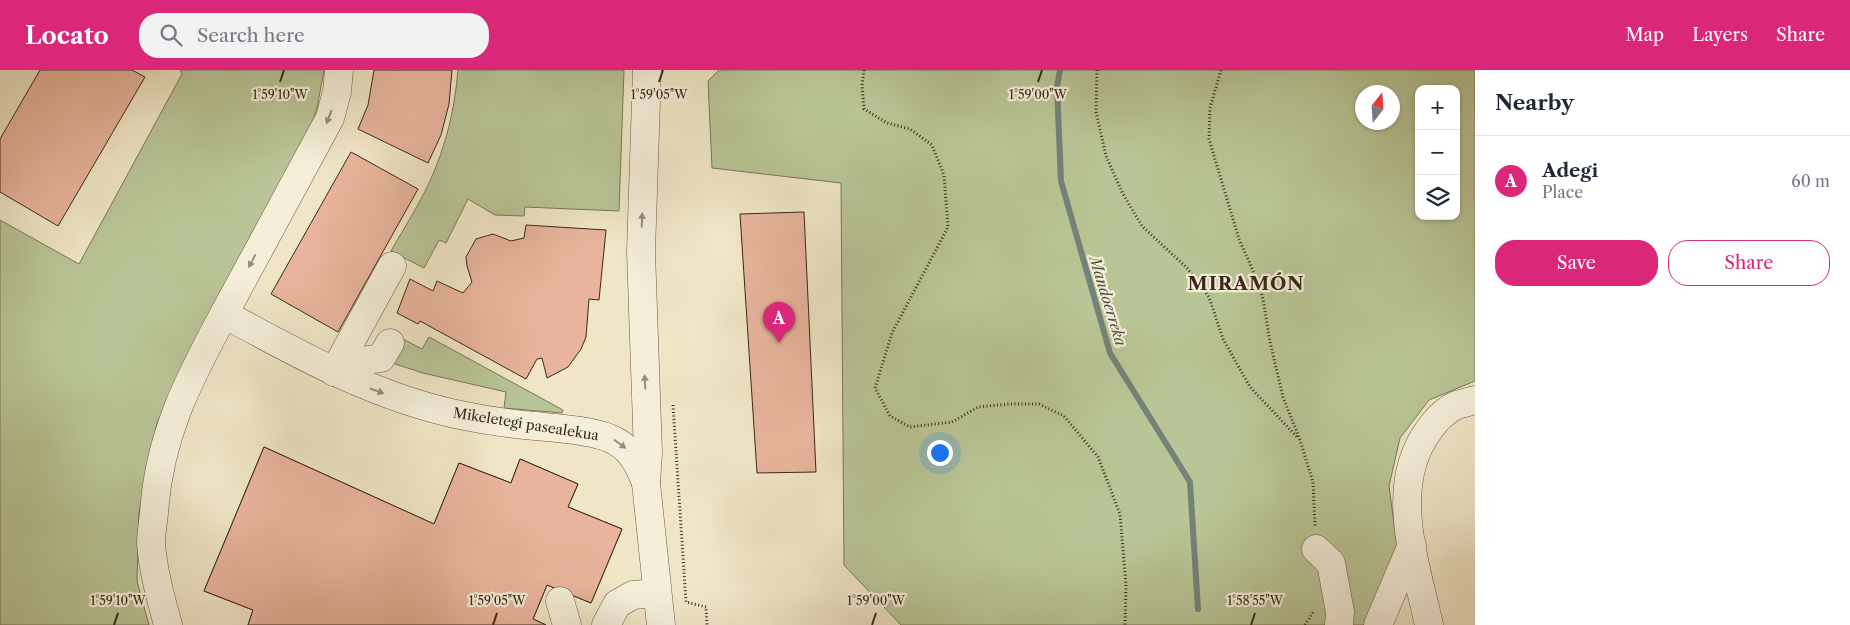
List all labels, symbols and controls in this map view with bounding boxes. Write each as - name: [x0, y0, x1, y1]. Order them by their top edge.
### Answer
- search box: [139, 13, 489, 58]
- text: Locato: [25, 21, 109, 50]
- icon: search: [157, 21, 185, 49]
- text: Search here: [197, 24, 305, 47]
- text: Map: [1626, 24, 1664, 46]
- text: Layers: [1692, 24, 1748, 46]
- text: Share: [1776, 24, 1825, 46]
- north arrow: [1355, 85, 1400, 130]
- map controls: [1415, 85, 1460, 220]
- button: +: [1415, 85, 1460, 130]
- text: 1°59'10"W: [252, 87, 308, 102]
- text: 1°59'05"W: [631, 87, 688, 102]
- text: 1°59'00"W: [1009, 87, 1068, 102]
- text: Nearby: [1495, 90, 1574, 115]
- one-way arrow: [325, 110, 332, 125]
- button: −: [1415, 130, 1460, 175]
- text: Adegi: [1542, 159, 1598, 182]
- text: A: [1505, 171, 1517, 191]
- text: 60 m: [1791, 171, 1830, 191]
- button: layers: [1415, 175, 1460, 220]
- text: Place: [1542, 182, 1583, 202]
- one-way arrow: [638, 211, 646, 227]
- button: Save: [1495, 240, 1658, 286]
- button: Share: [1668, 240, 1830, 286]
- water label: Mandoerreka: [1085, 252, 1131, 348]
- one-way arrow: [248, 254, 257, 267]
- district label: MIRAMÓN: [1187, 272, 1305, 295]
- pin: A: [763, 302, 795, 343]
- one-way arrow: [640, 374, 648, 390]
- one-way arrow: [370, 387, 385, 395]
- street label: Mikeletegi pasealekua: [452, 404, 601, 445]
- one-way arrow: [613, 439, 627, 449]
- your location: [927, 440, 953, 466]
- text: 1°59'10"W: [90, 593, 146, 608]
- text: 1°59'05"W: [469, 593, 526, 608]
- text: 1°59'00"W: [847, 593, 906, 608]
- text: 1°58'55"W: [1227, 593, 1284, 608]

